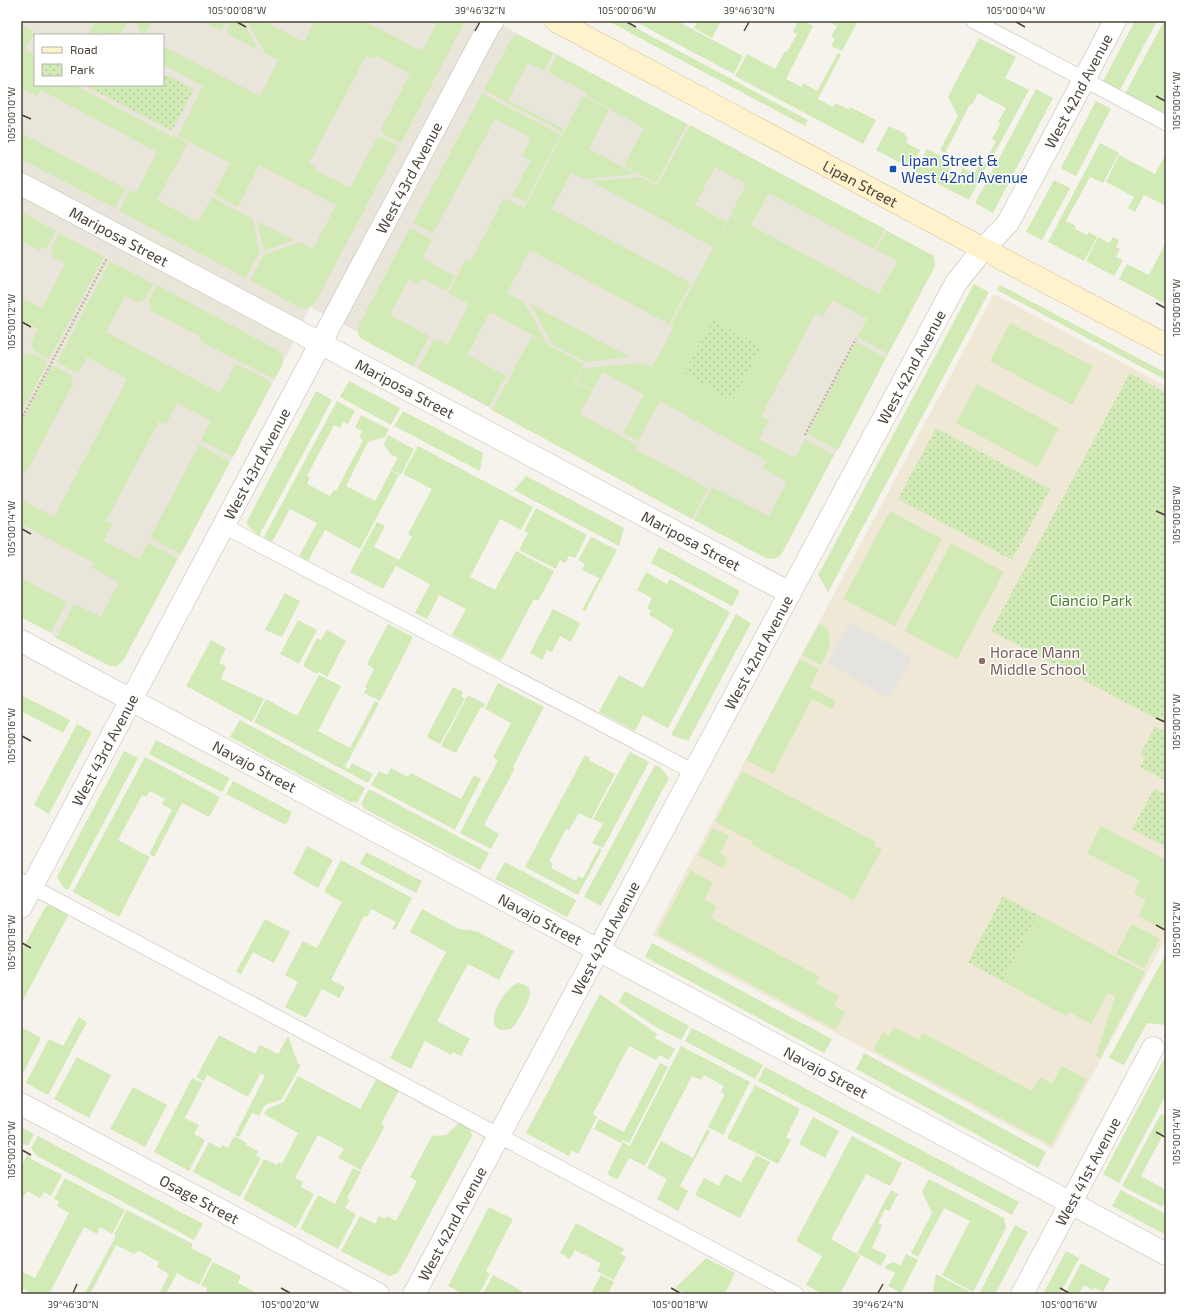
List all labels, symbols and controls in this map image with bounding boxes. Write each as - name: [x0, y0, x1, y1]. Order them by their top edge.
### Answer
- text: 105°00'08"W: [208, 4, 267, 16]
- text: 39°46'32"N: [455, 4, 505, 16]
- text: 105°00'06"W: [598, 4, 656, 16]
- text: 39°46'30"N: [723, 4, 775, 16]
- text: 105°00'04"W: [987, 4, 1046, 16]
- street label: West 42nd Avenue: [1040, 31, 1116, 151]
- legend: [34, 34, 164, 86]
- text: Road: [70, 42, 98, 56]
- text: Park: [70, 62, 95, 76]
- text: 105°00'04"W: [1170, 71, 1182, 130]
- text: 105°00'10"W: [5, 86, 17, 143]
- street label: West 43rd Avenue: [371, 119, 446, 237]
- place label: Lipan Street & West 42nd Avenue: [901, 151, 1028, 186]
- street label: Lipan Street: [820, 156, 901, 211]
- marker: Lipan Street & West 42nd Avenue: [888, 164, 898, 174]
- street label: Mariposa Street: [67, 203, 172, 270]
- text: 105°00'06"W: [1170, 279, 1182, 337]
- text: 105°00'12"W: [5, 294, 17, 350]
- street label: West 42nd Avenue: [873, 307, 949, 427]
- street label: Mariposa Street: [353, 355, 458, 422]
- street label: West 43rd Avenue: [219, 405, 294, 523]
- text: 105°00'08"W: [1170, 485, 1182, 544]
- text: 105°00'14"W: [5, 500, 17, 557]
- street label: Mariposa Street: [639, 507, 744, 574]
- park label: Ciancio Park: [1050, 591, 1133, 609]
- street label: West 42nd Avenue: [720, 592, 796, 713]
- place label: Horace Mann Middle School: [990, 643, 1086, 678]
- marker: Horace Mann Middle School: [977, 656, 987, 666]
- street label: West 43rd Avenue: [67, 691, 142, 809]
- text: 105°00'10"W: [1170, 693, 1182, 750]
- text: 105°00'16"W: [5, 708, 17, 764]
- street label: Navajo Street: [210, 736, 300, 796]
- street label: West 42nd Avenue: [567, 878, 643, 998]
- street label: Navajo Street: [495, 889, 585, 949]
- text: 105°00'12"W: [1170, 902, 1182, 958]
- text: 105°00'18"W: [5, 914, 17, 971]
- street label: Navajo Street: [781, 1042, 871, 1102]
- text: 105°00'14"W: [1170, 1108, 1182, 1165]
- street label: West 41st Avenue: [1051, 1114, 1124, 1229]
- text: 105°00'20"W: [5, 1121, 17, 1179]
- street label: West 42nd Avenue: [414, 1163, 490, 1284]
- street label: Osage Street: [157, 1170, 242, 1228]
- text: 39°46'30"N: [47, 1298, 99, 1310]
- text: 105°00'20"W: [261, 1298, 319, 1310]
- text: 105°00'18"W: [652, 1298, 709, 1310]
- text: 39°46'24"N: [852, 1298, 904, 1310]
- text: 105°00'16"W: [1041, 1298, 1097, 1310]

